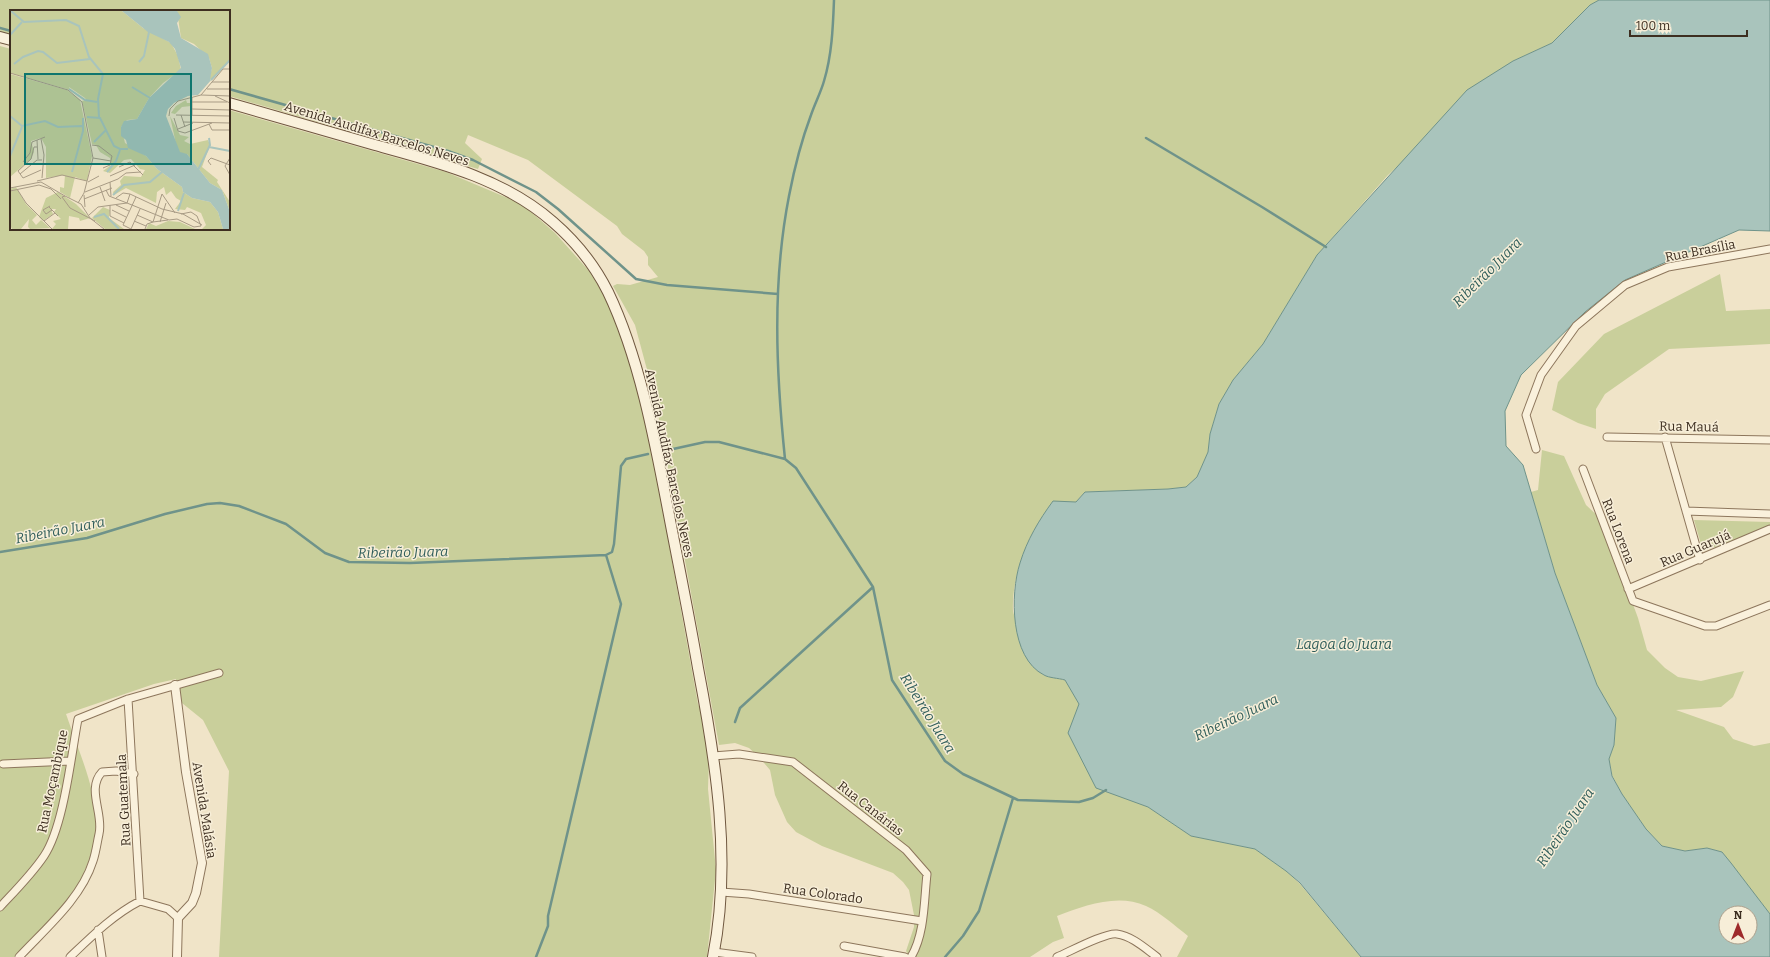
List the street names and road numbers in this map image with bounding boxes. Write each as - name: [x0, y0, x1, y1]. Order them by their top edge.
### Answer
- street label: Avenida Audifax Barcelos Neves: [283, 98, 471, 169]
- street label: Rua Brasília: [1664, 236, 1737, 265]
- street label: Avenida Audifax Barcelos Neves: [642, 367, 697, 559]
- street label: Rua Mauá: [1659, 418, 1719, 435]
- street label: Rua Lorena: [1599, 497, 1638, 566]
- street label: Rua Guarujá: [1658, 527, 1733, 570]
- street label: Rua Moçambique: [34, 728, 71, 834]
- street label: Rua Guatemala: [114, 753, 133, 847]
- street label: Avenida Malásia: [189, 761, 220, 860]
- street label: Rua Canárias: [835, 778, 907, 839]
- street label: Rua Colorado: [782, 880, 864, 907]

